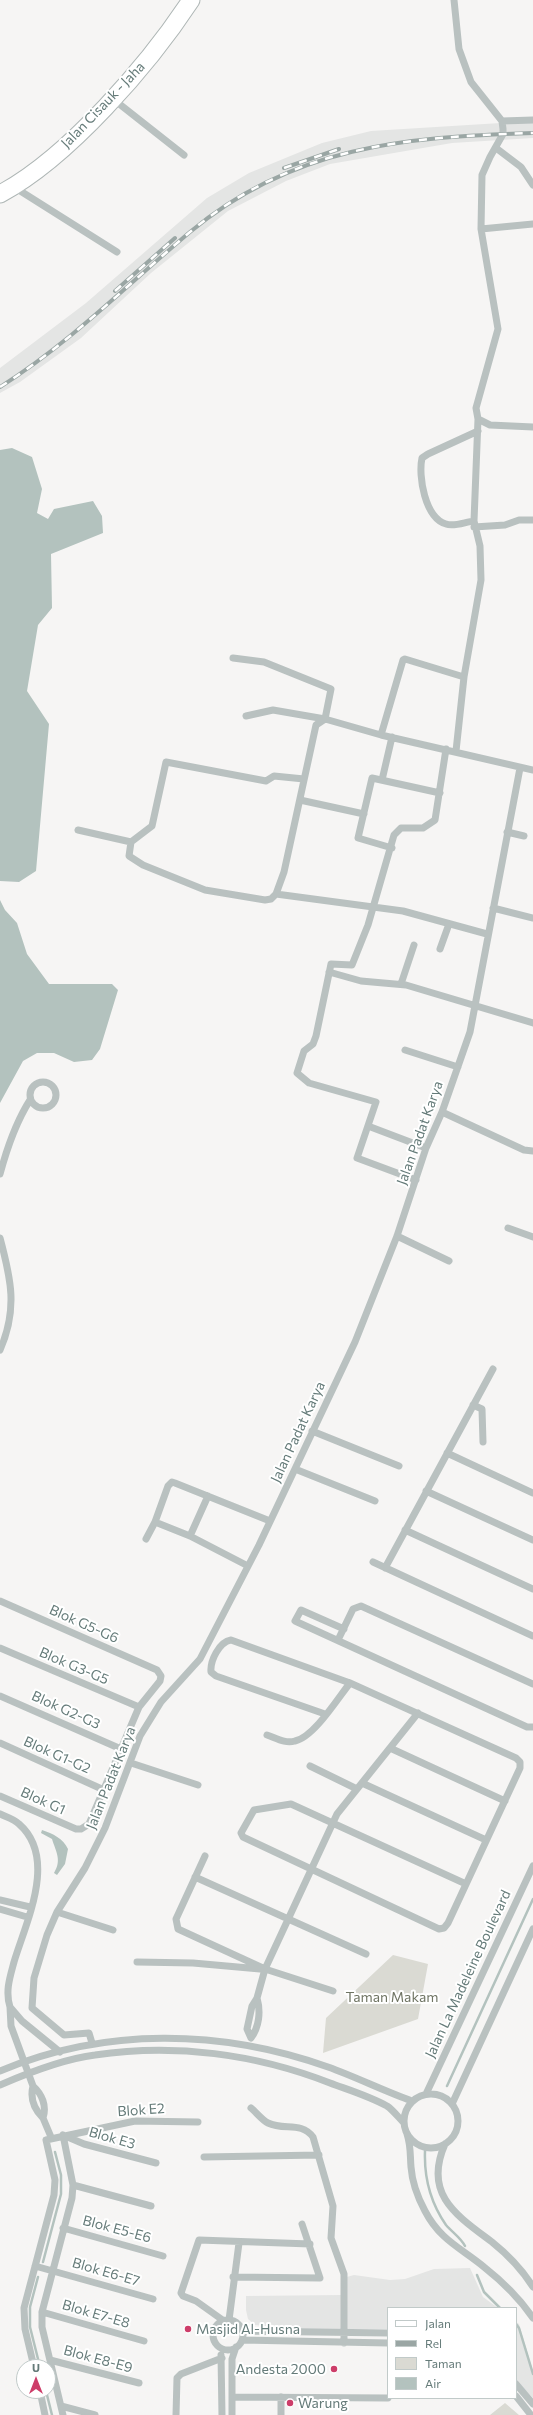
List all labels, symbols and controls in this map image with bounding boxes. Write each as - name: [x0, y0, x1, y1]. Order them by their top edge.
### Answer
- street label: Jalan Cisauk - Jaha: [58, 58, 148, 152]
- street label: Jalan Padat Karya: [393, 1079, 447, 1187]
- street label: Jalan Padat Karya: [267, 1379, 329, 1485]
- street label: Blok G5-G6: [47, 1601, 121, 1647]
- street label: Blok G3-G5: [37, 1644, 111, 1688]
- street label: Blok G2-G3: [29, 1687, 103, 1733]
- street label: Jalan Padat Karya: [83, 1724, 139, 1832]
- street label: Blok G1-G2: [21, 1733, 93, 1777]
- street label: Blok G1: [18, 1784, 68, 1818]
- street label: Jalan La Madeleine Boulevard: [422, 1887, 514, 2061]
- park label: Taman Makam: [345, 1989, 439, 2005]
- street label: Blok E2: [117, 2100, 165, 2120]
- street label: Blok E3: [87, 2123, 137, 2153]
- street label: Blok E5-E6: [81, 2212, 153, 2246]
- street label: Blok E6-E7: [70, 2254, 142, 2290]
- street label: Blok E7-E8: [60, 2296, 132, 2332]
- legend: [387, 2307, 517, 2399]
- text: Jalan: [425, 2316, 451, 2330]
- place label: Masjid Al-Husna: [196, 2321, 300, 2337]
- marker: Masjid Al-Husna: [183, 2324, 193, 2334]
- text: Rel: [425, 2336, 442, 2350]
- street label: Blok E8-E9: [62, 2342, 134, 2376]
- text: Taman: [425, 2356, 462, 2370]
- north arrow: [16, 2359, 56, 2399]
- text: U: [32, 2361, 40, 2374]
- place label: Andesta 2000: [236, 2361, 326, 2377]
- marker: Andesta 2000: [329, 2364, 339, 2374]
- text: Air: [425, 2376, 441, 2390]
- place label: Warung: [298, 2395, 348, 2411]
- marker: Warung: [285, 2398, 295, 2408]

